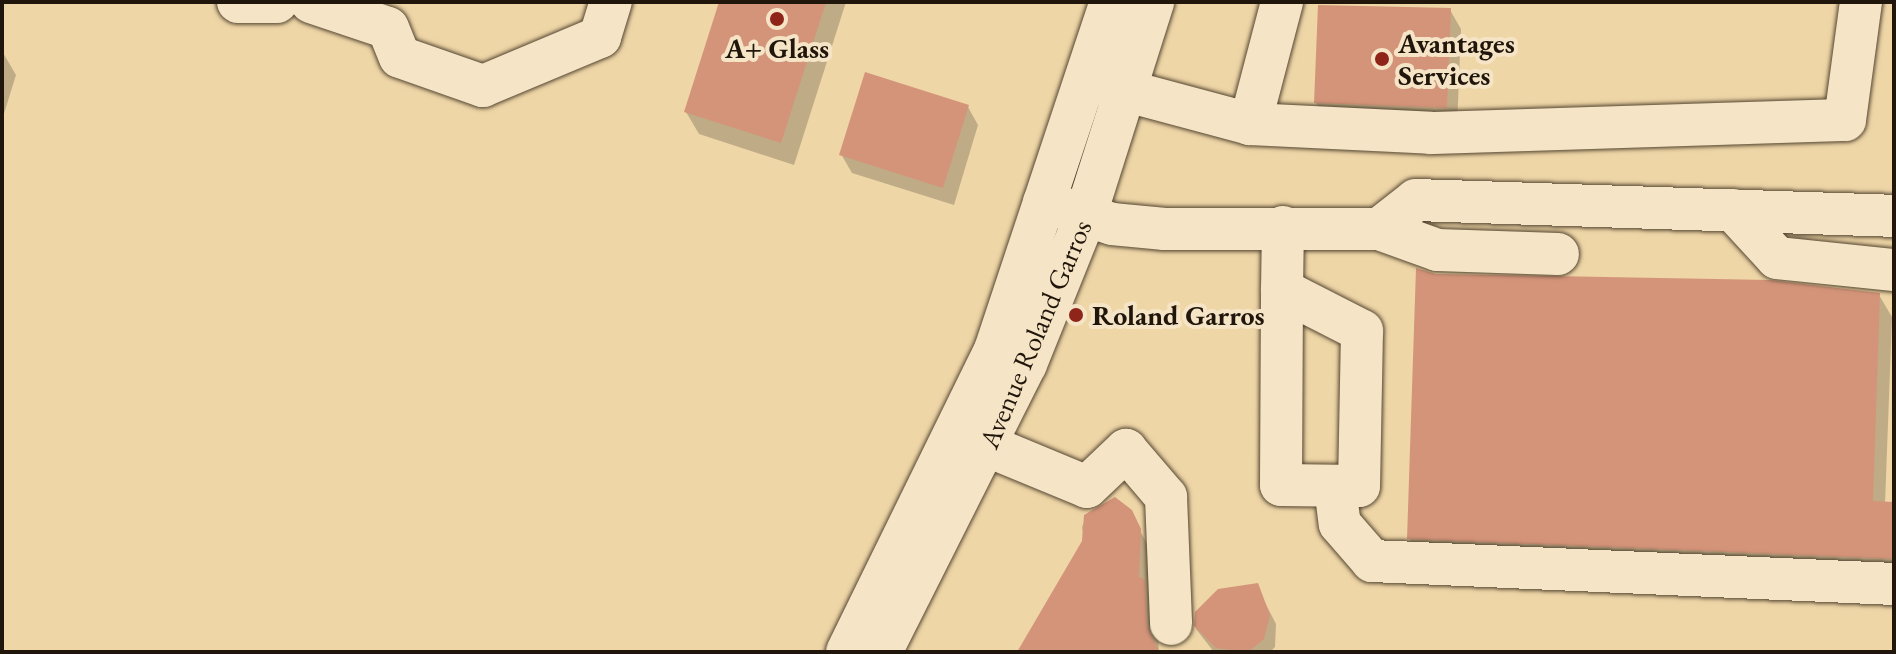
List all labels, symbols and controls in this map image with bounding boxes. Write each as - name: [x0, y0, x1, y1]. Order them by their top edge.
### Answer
- marker: A+ Glass: [768, 10, 786, 28]
- place label: Avantages Services: [1398, 26, 1515, 92]
- place label: A+ Glass: [725, 31, 829, 65]
- marker: Avantages Services: [1373, 50, 1391, 68]
- street label: Avenue Roland Garros: [972, 215, 1098, 453]
- place label: Roland Garros: [1092, 298, 1265, 332]
- marker: Roland Garros: [1067, 306, 1085, 324]

